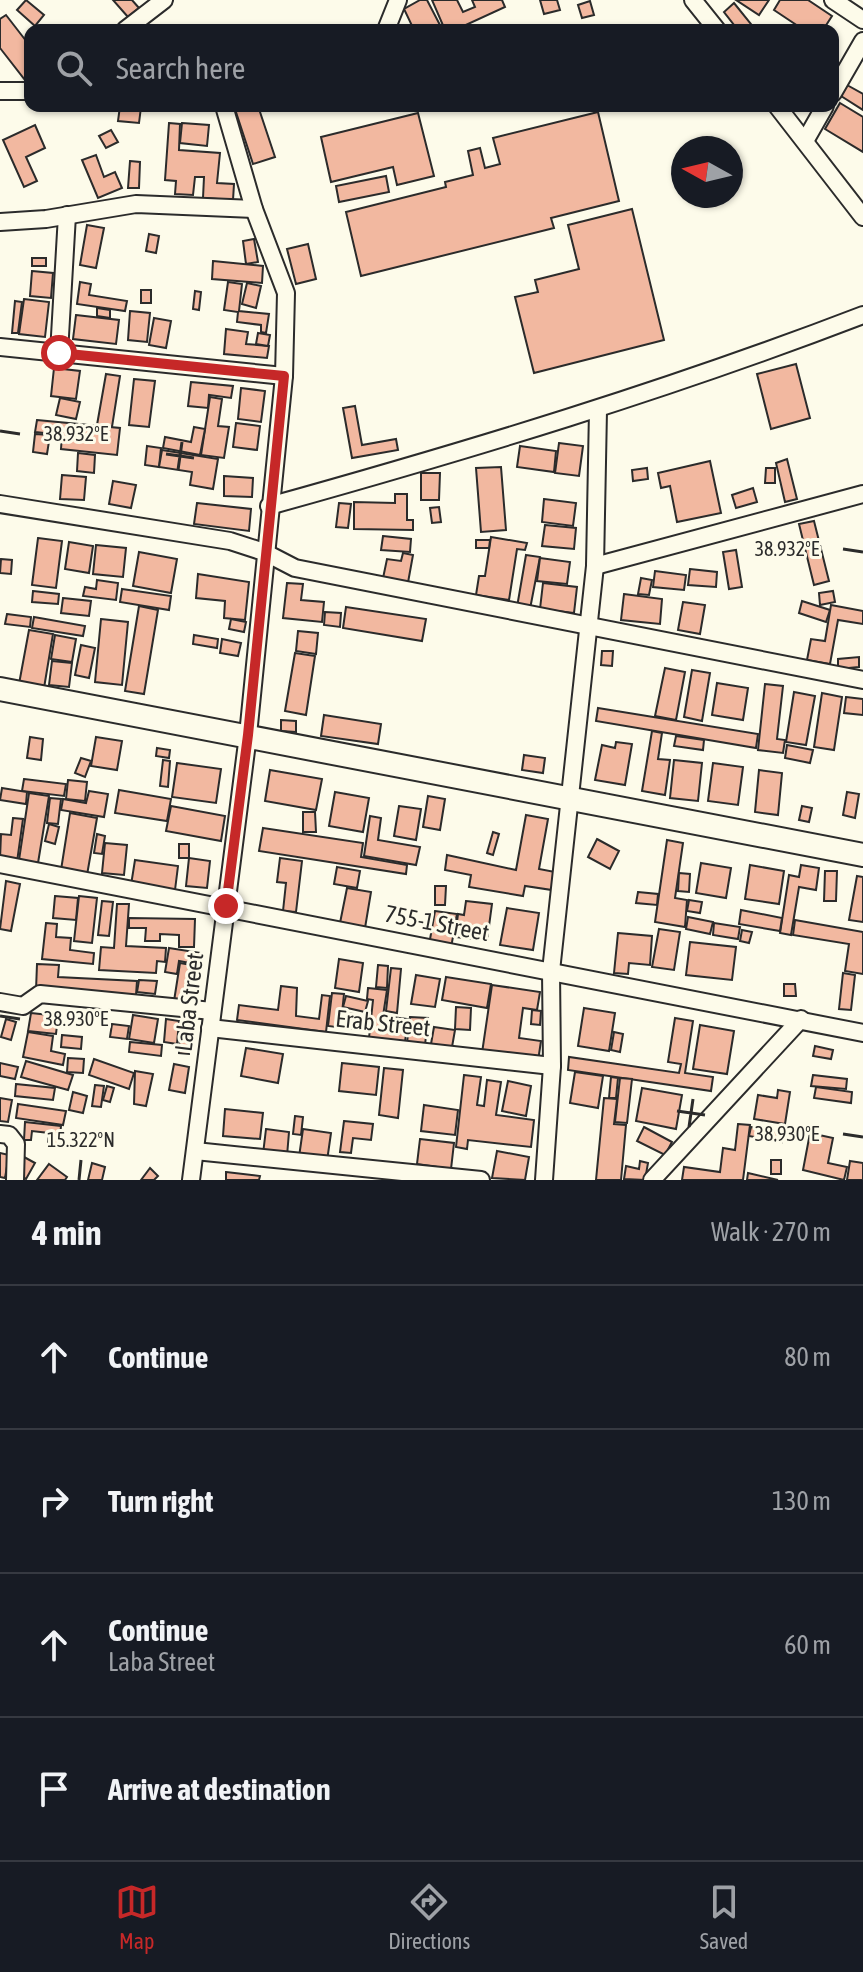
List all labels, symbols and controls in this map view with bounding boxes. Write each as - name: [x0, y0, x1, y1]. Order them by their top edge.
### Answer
- search box: [24, 24, 839, 112]
- icon: search: [52, 46, 96, 90]
- text: Search here: [116, 51, 245, 85]
- north arrow: [671, 136, 743, 208]
- route start: [41, 335, 77, 371]
- text: 38.932°E: [44, 422, 109, 445]
- text: 38.932°E: [755, 537, 820, 560]
- route end: [208, 888, 244, 924]
- street label: 755-1 Street: [382, 900, 492, 946]
- street label: Laba Street: [170, 951, 208, 1053]
- street label: Erab Street: [334, 1005, 432, 1041]
- text: 38.930°E: [44, 1007, 109, 1030]
- text: 38.930°E: [755, 1122, 820, 1145]
- text: 15.322°N: [47, 1128, 115, 1151]
- text: 4 min: [32, 1213, 101, 1252]
- text: Walk · 270 m: [711, 1217, 831, 1247]
- icon: ahead: [32, 1335, 76, 1379]
- text: Continue: [108, 1340, 208, 1374]
- text: 80 m: [784, 1342, 831, 1372]
- icon: right: [32, 1479, 76, 1523]
- text: Turn right: [108, 1484, 214, 1518]
- text: 130 m: [772, 1486, 831, 1516]
- text: Continue: [108, 1613, 208, 1647]
- icon: ahead: [32, 1623, 76, 1667]
- text: 60 m: [784, 1630, 831, 1660]
- text: Laba Street: [108, 1647, 215, 1677]
- icon: arrive: [32, 1767, 76, 1811]
- text: Arrive at destination: [108, 1772, 330, 1806]
- tab: Map: [115, 1880, 159, 1954]
- tab: Directions: [388, 1880, 470, 1954]
- tab: Saved: [700, 1880, 748, 1954]

